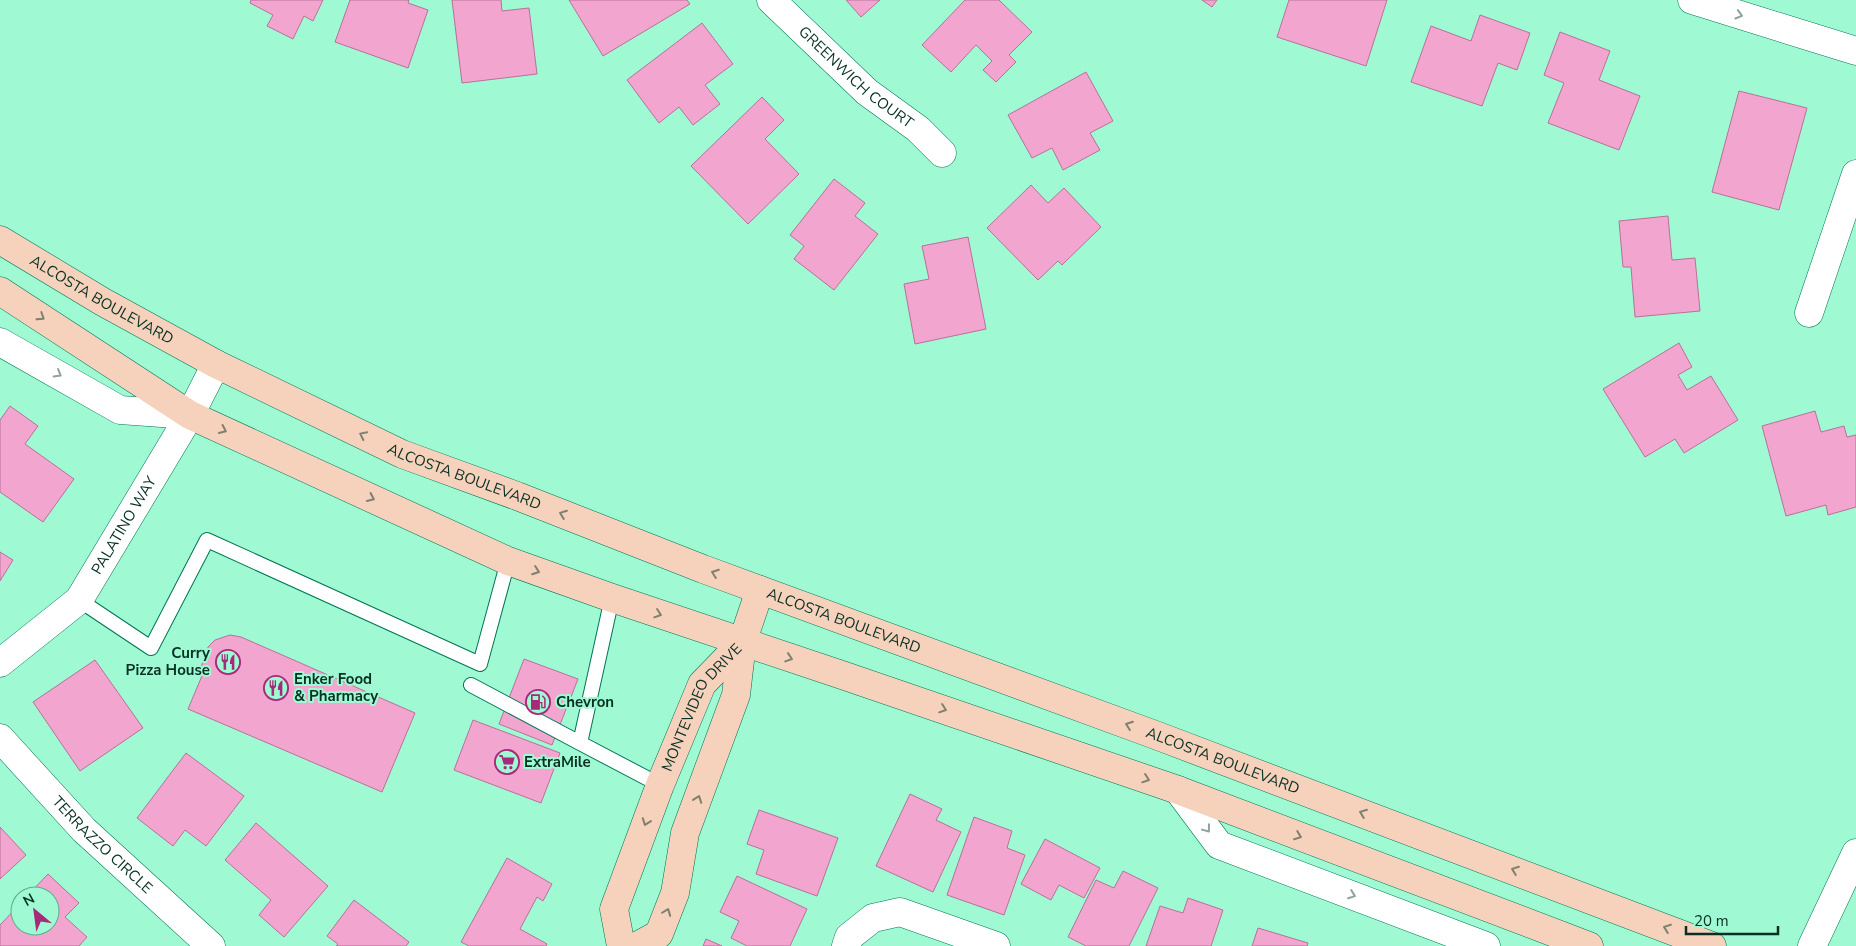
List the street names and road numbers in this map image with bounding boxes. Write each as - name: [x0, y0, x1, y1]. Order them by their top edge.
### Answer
- street label: GREENWICH COURT: [794, 22, 918, 132]
- street label: ALCOSTA BOULEVARD: [26, 250, 177, 349]
- street label: ALCOSTA BOULEVARD: [384, 438, 544, 514]
- street label: PALATINO WAY: [87, 472, 161, 578]
- street label: ALCOSTA BOULEVARD: [764, 583, 924, 658]
- street label: MONTEVIDEO DRIVE: [657, 639, 746, 774]
- street label: ALCOSTA BOULEVARD: [1143, 722, 1302, 799]
- street label: TERRAZZO CIRCLE: [48, 792, 157, 898]

